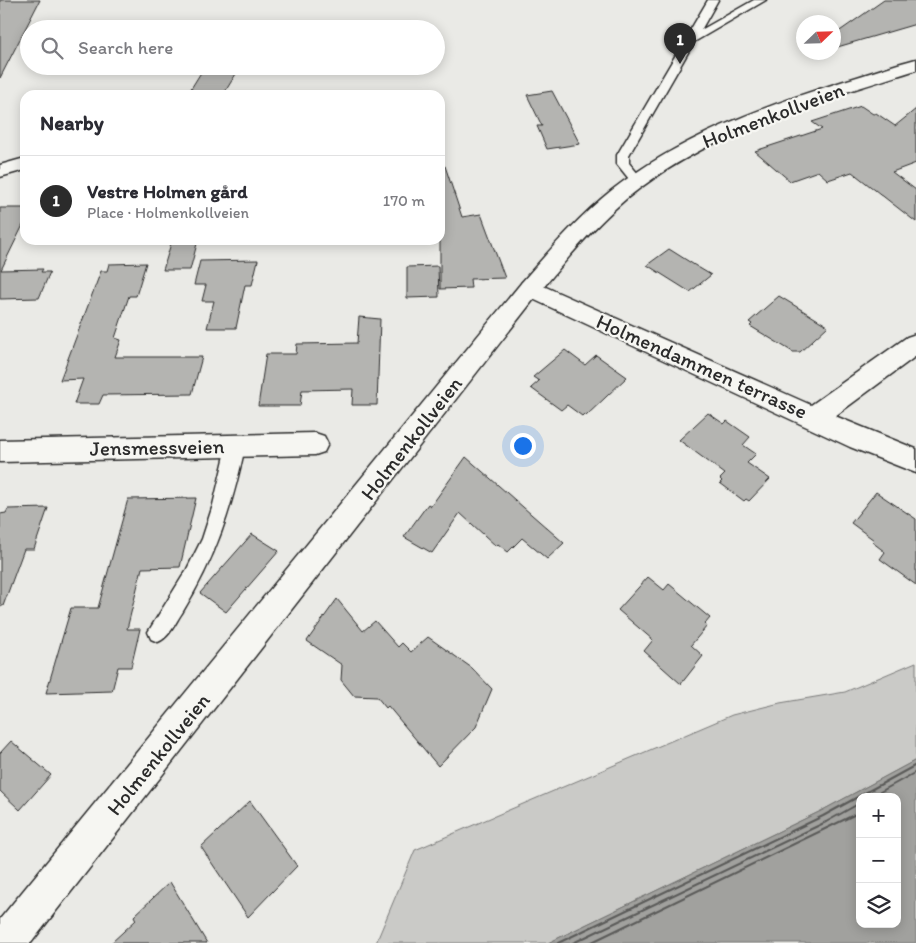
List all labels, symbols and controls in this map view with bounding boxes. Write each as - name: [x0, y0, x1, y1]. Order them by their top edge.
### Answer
- north arrow: [796, 15, 841, 60]
- search box: [20, 20, 445, 75]
- pin: 1: [664, 23, 696, 64]
- icon: search: [38, 34, 66, 62]
- text: Search here: [78, 36, 173, 59]
- street label: Holmenkollveien: [699, 76, 847, 154]
- text: Nearby: [40, 110, 104, 135]
- text: Vestre Holmen gård: [87, 180, 248, 203]
- text: 1: [52, 191, 60, 210]
- text: 170 m: [383, 191, 425, 210]
- text: Place · Holmenkollveien: [87, 203, 249, 222]
- street label: Holmendammen terrasse: [593, 308, 811, 424]
- street label: Holmenkollveien: [355, 371, 467, 505]
- street label: Jensmessveien: [89, 433, 225, 461]
- your location: [510, 433, 536, 459]
- street label: Holmenkollveien: [101, 688, 215, 820]
- map controls: [856, 793, 901, 928]
- button: +: [856, 793, 901, 838]
- button: −: [856, 838, 901, 883]
- button: layers: [856, 883, 901, 928]

